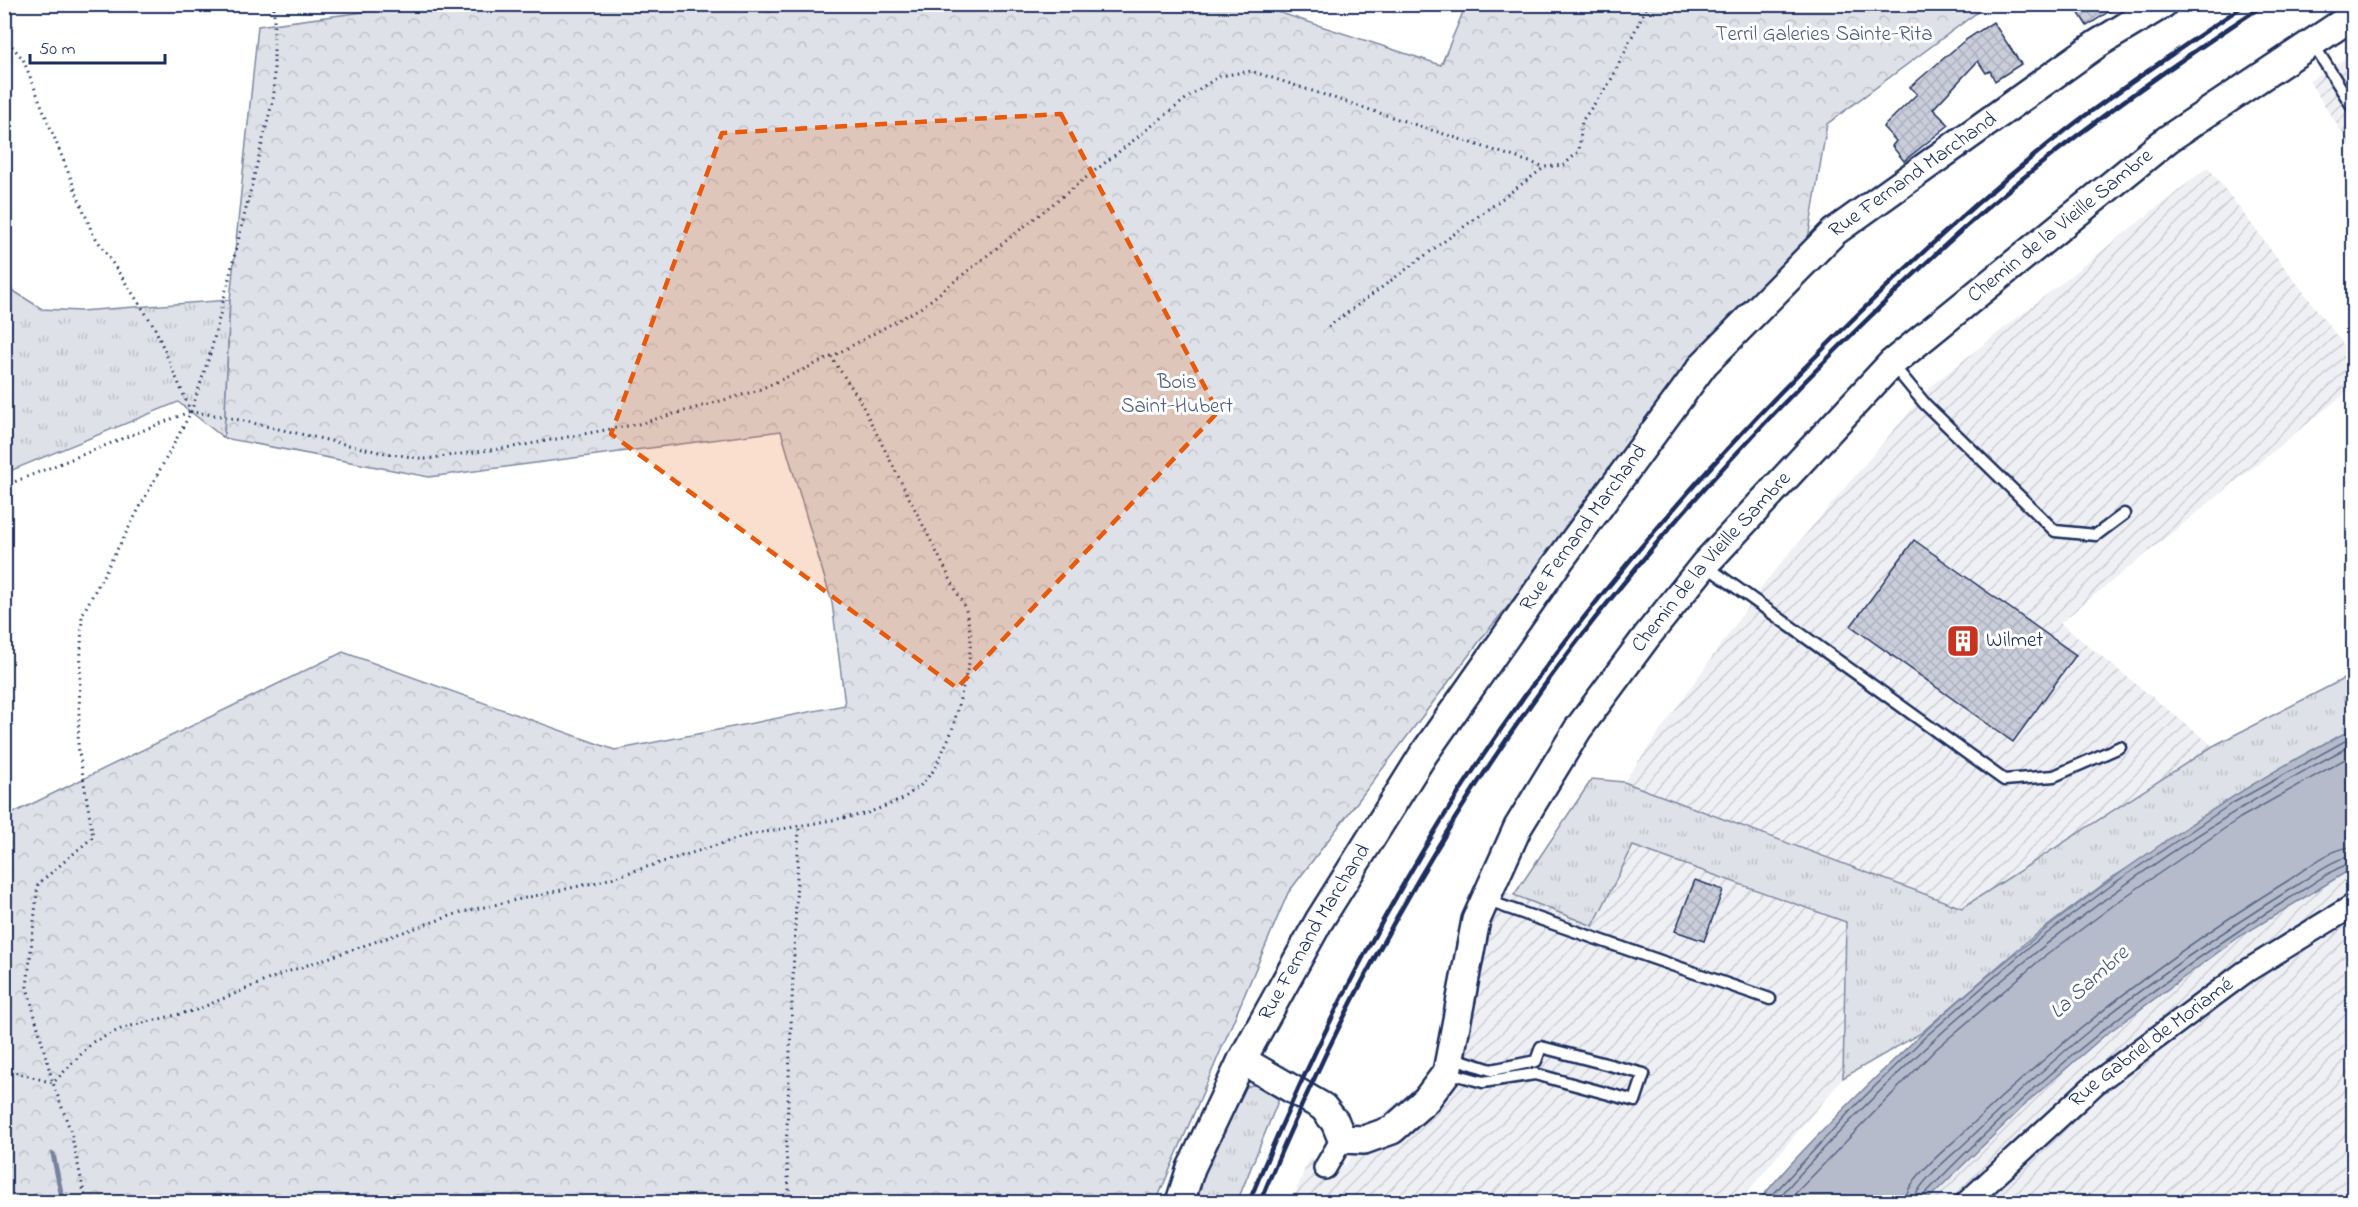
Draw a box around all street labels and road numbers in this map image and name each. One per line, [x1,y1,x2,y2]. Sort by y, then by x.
street label: Rue Fernand Marchand [1823,105,2003,246]
street label: Chemin de la Vieille Sambre [1961,141,2160,311]
street label: Rue Fernand Marchand [1513,438,1655,618]
street label: Chemin de la Vieille Sambre [1625,465,1799,659]
street label: Rue Fernand Marchand [1251,838,1379,1026]
street label: Rue Gabriel de Moriamé [2063,970,2240,1115]

